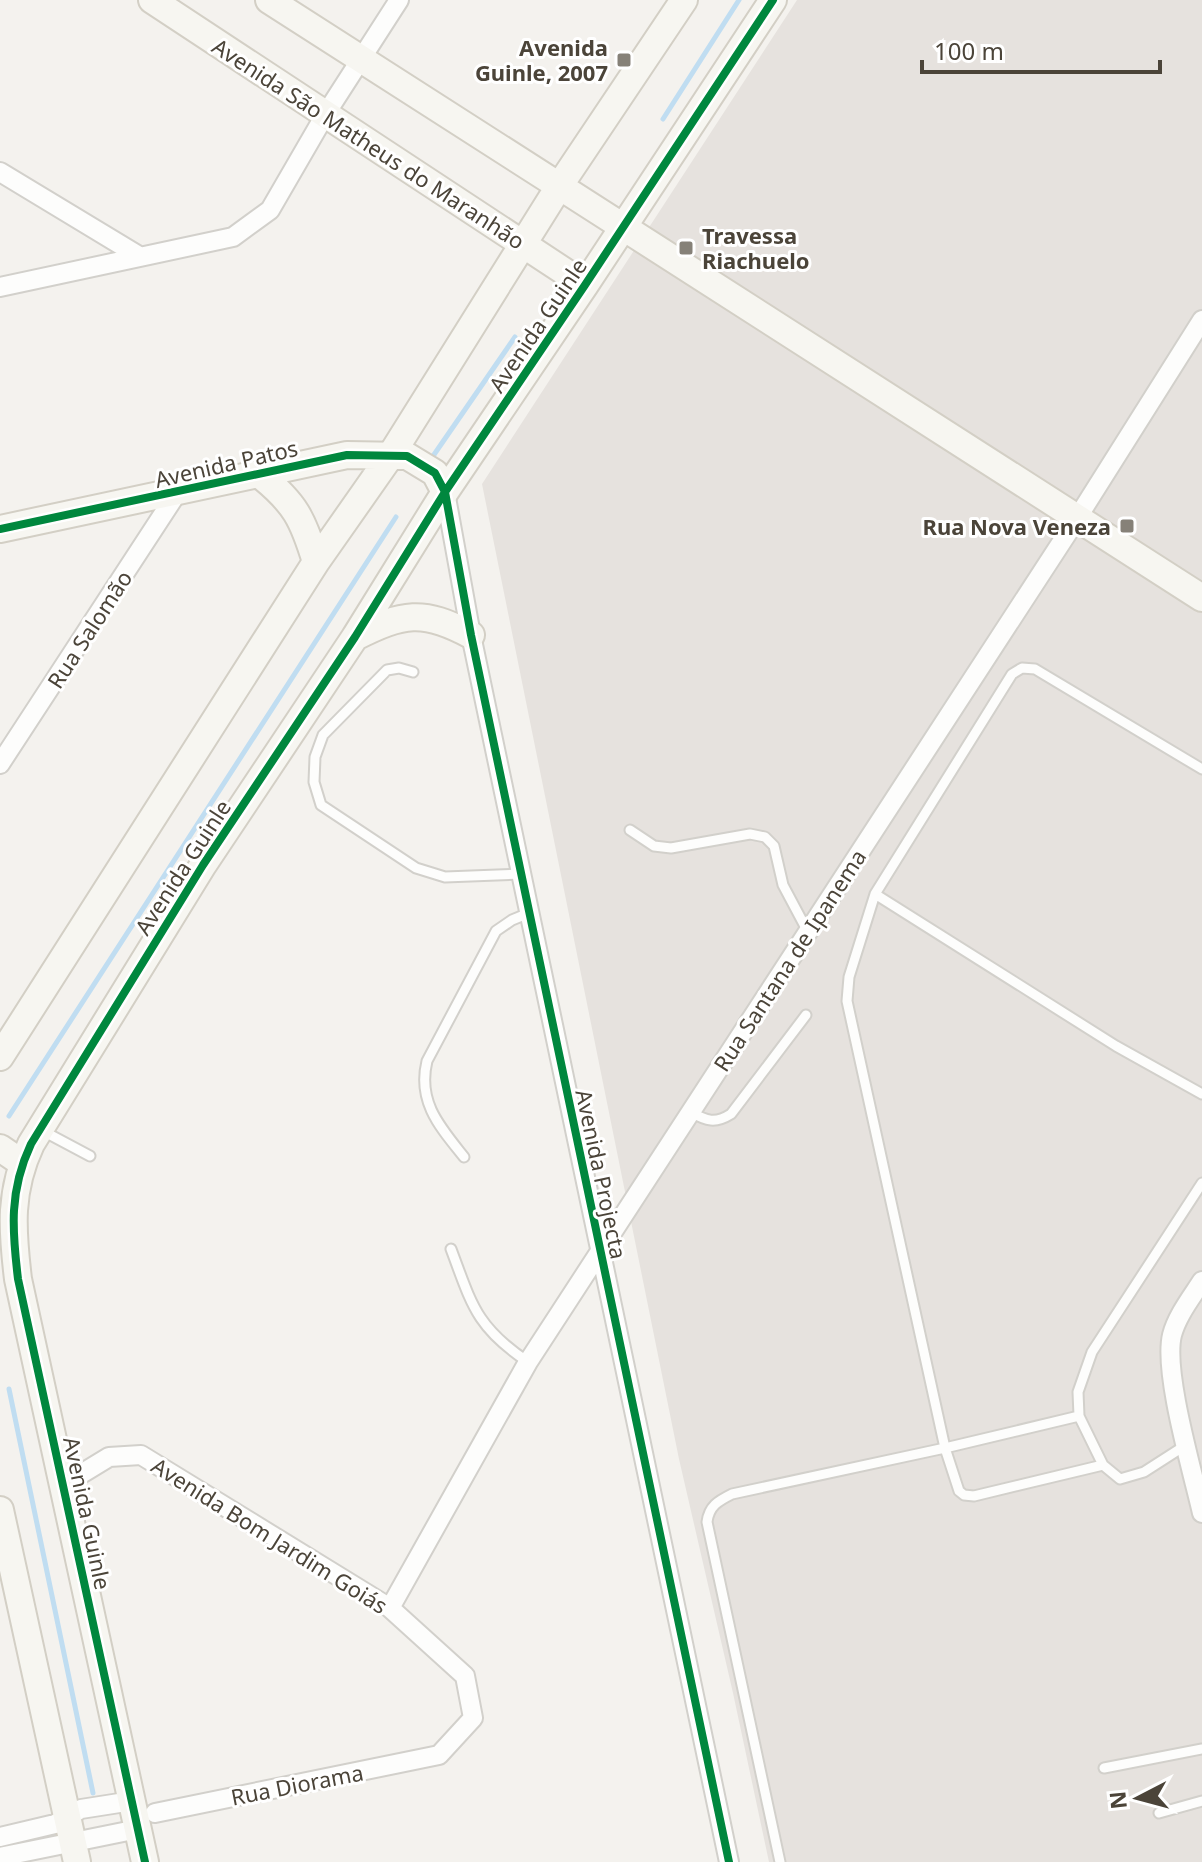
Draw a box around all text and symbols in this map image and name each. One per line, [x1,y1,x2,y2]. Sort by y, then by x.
scale bar [922,24,1160,74]
street label: Avenida São Matheus do Maranhão [207,31,531,255]
place label: Avenida Guinle, 2007 [475,32,608,87]
text: 100 m [934,34,1004,67]
marker: Avenida Guinle, 2007 [615,51,633,69]
place label: Travessa Riachuelo [702,220,810,275]
marker: Travessa Riachuelo [677,239,695,257]
street label: Avenida Guinle [481,252,593,398]
street label: Avenida Patos [152,432,300,494]
place label: Rua Nova Veneza [922,511,1111,541]
marker: Rua Nova Veneza [1118,517,1136,535]
street label: Rua Salomão [40,564,138,694]
street label: Avenida Guinle [127,794,237,940]
street label: Rua Santana de Ipanema [706,843,872,1077]
street label: Avenida Projecta [569,1086,635,1262]
street label: Avenida Guinle [57,1434,119,1592]
street label: Avenida Bom Jardim Goiás [146,1450,394,1620]
street label: Rua Diorama [228,1756,366,1812]
north arrow [1098,1758,1178,1838]
text: N [1101,1790,1133,1811]

